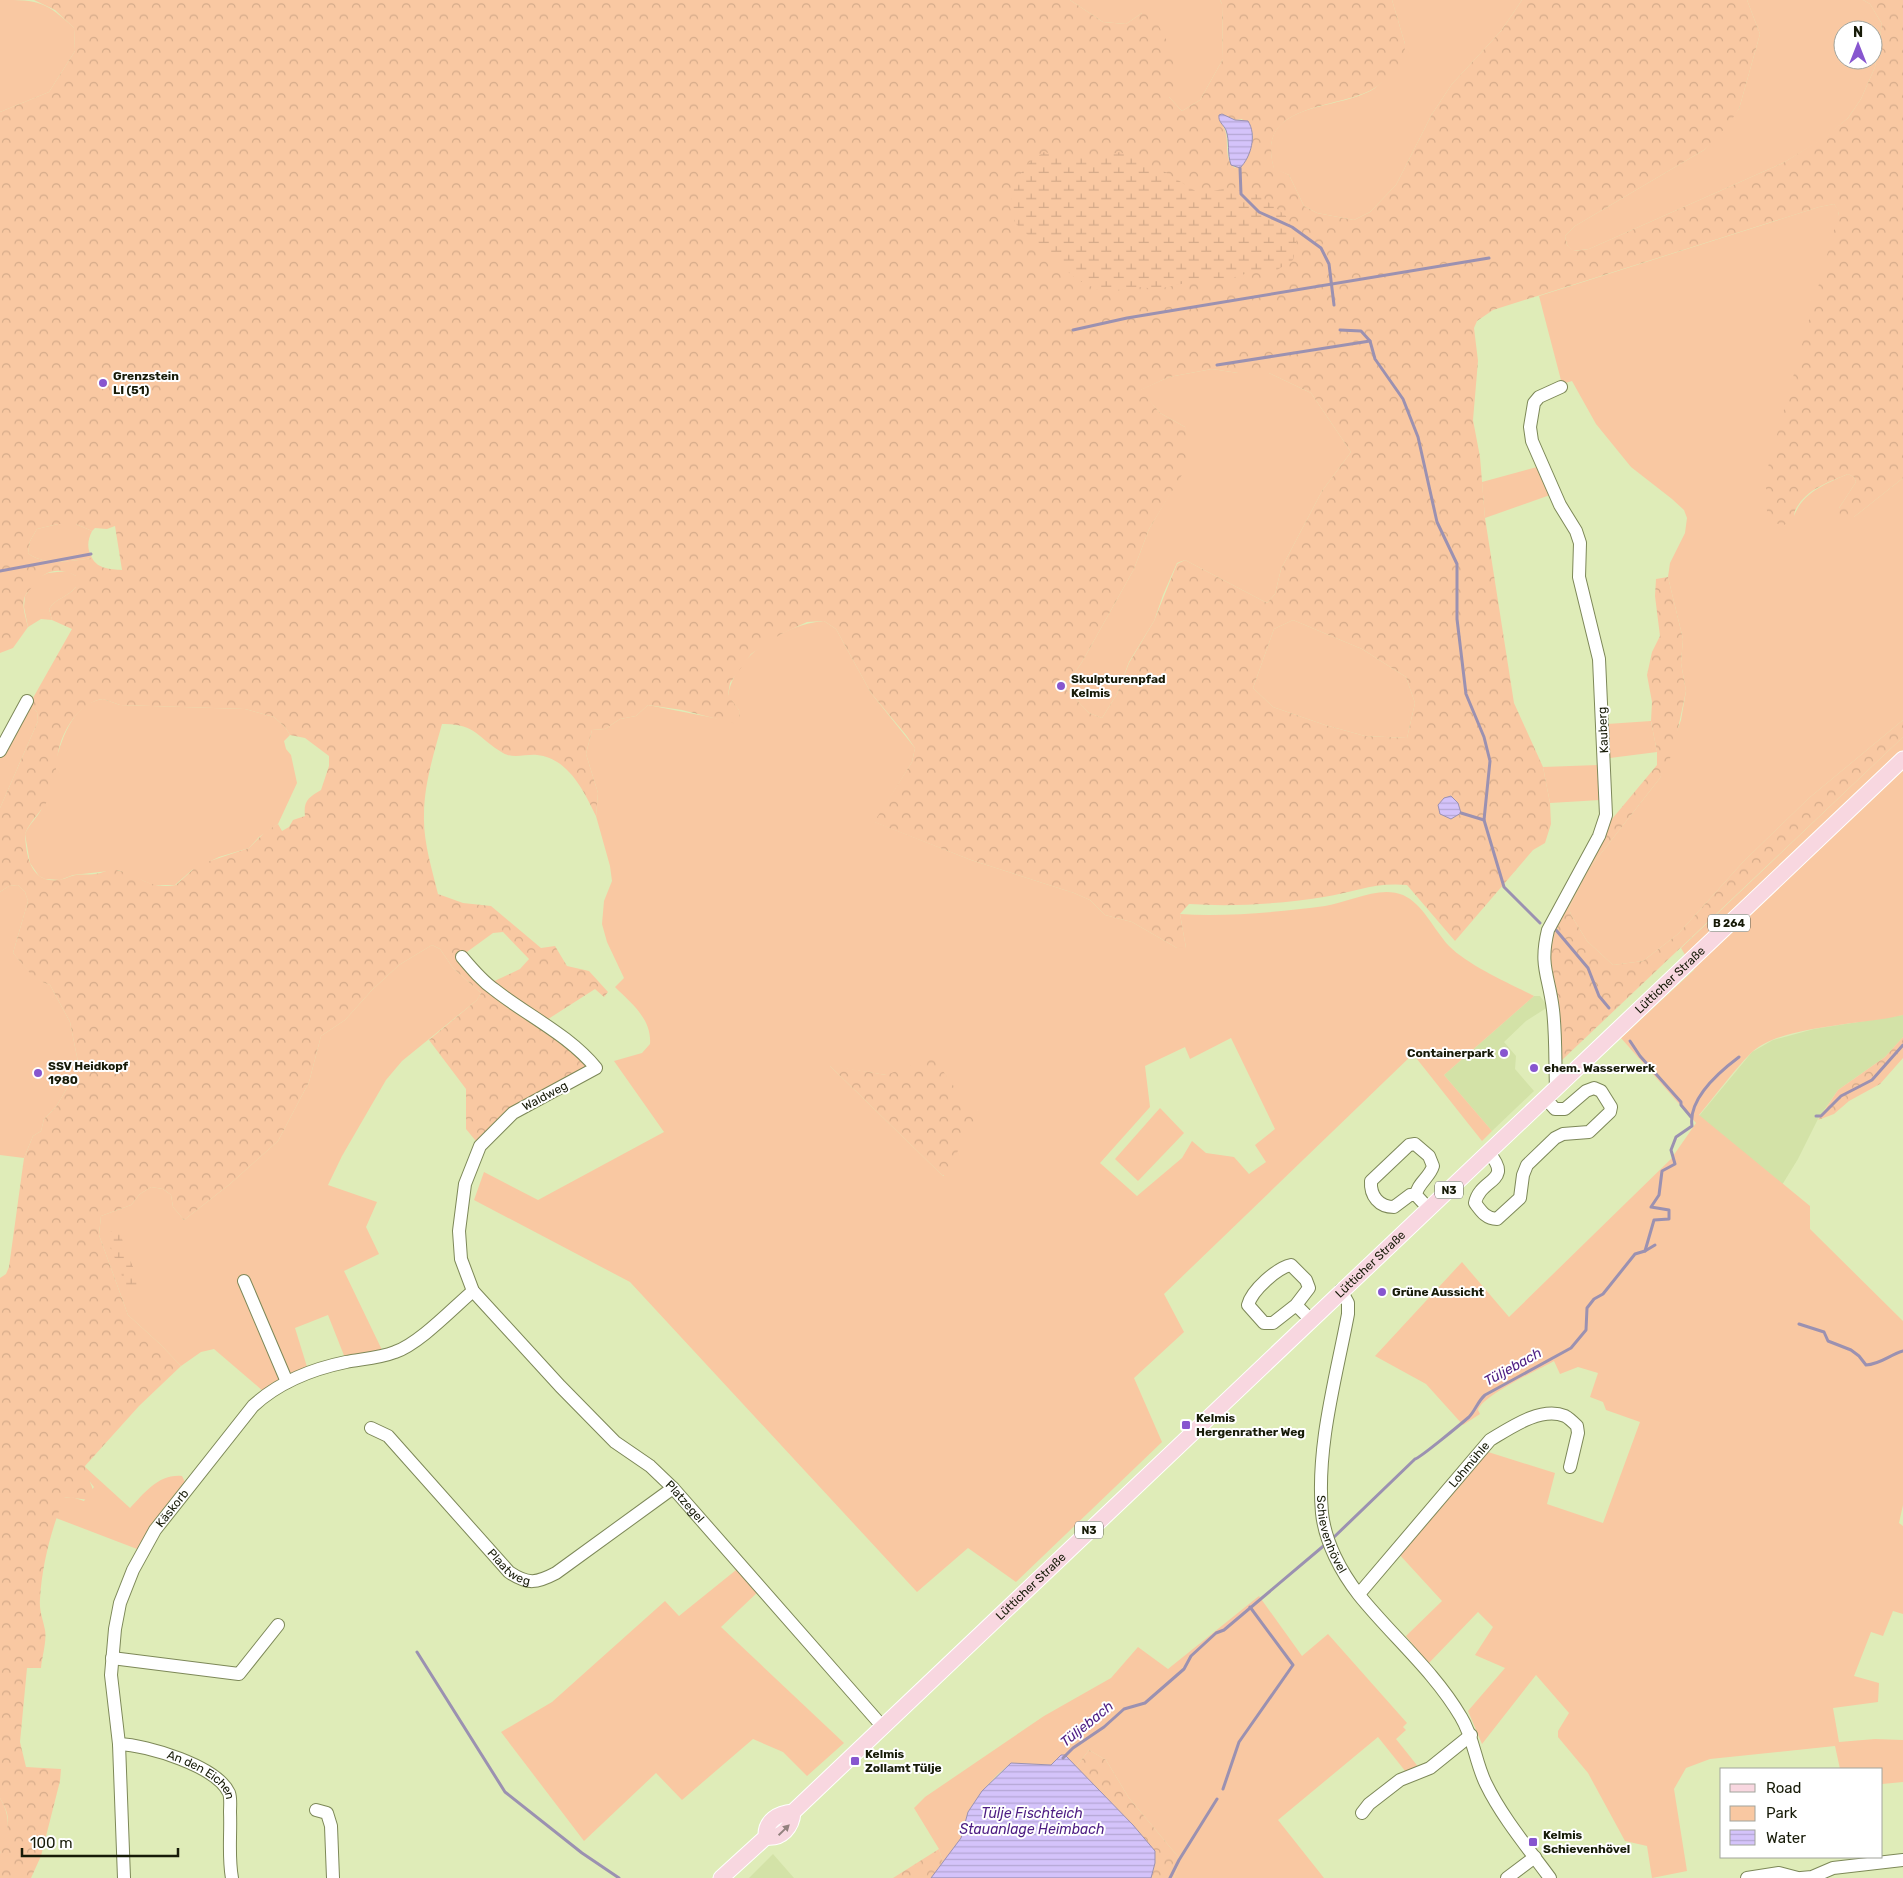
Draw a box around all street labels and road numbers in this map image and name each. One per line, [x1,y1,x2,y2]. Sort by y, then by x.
street label: Kauberg [1595,706,1611,754]
road number: B 264 [1708,914,1750,931]
street label: Lütticher Straße [1632,943,1708,1016]
street label: Waldweg [520,1078,570,1114]
road number: N3 [1435,1182,1463,1198]
street label: Lütticher Straße [1333,1228,1408,1301]
street label: Lohmühle [1446,1439,1493,1490]
street label: Platzegel [663,1478,707,1526]
street label: Käskorb [153,1487,191,1530]
street label: Schievenhövel [1314,1495,1350,1576]
road number: N3 [1075,1522,1103,1538]
street label: Plaatweg [485,1546,532,1588]
street label: Lütticher Straße [993,1550,1069,1623]
street label: An den Eichen [165,1748,237,1800]

